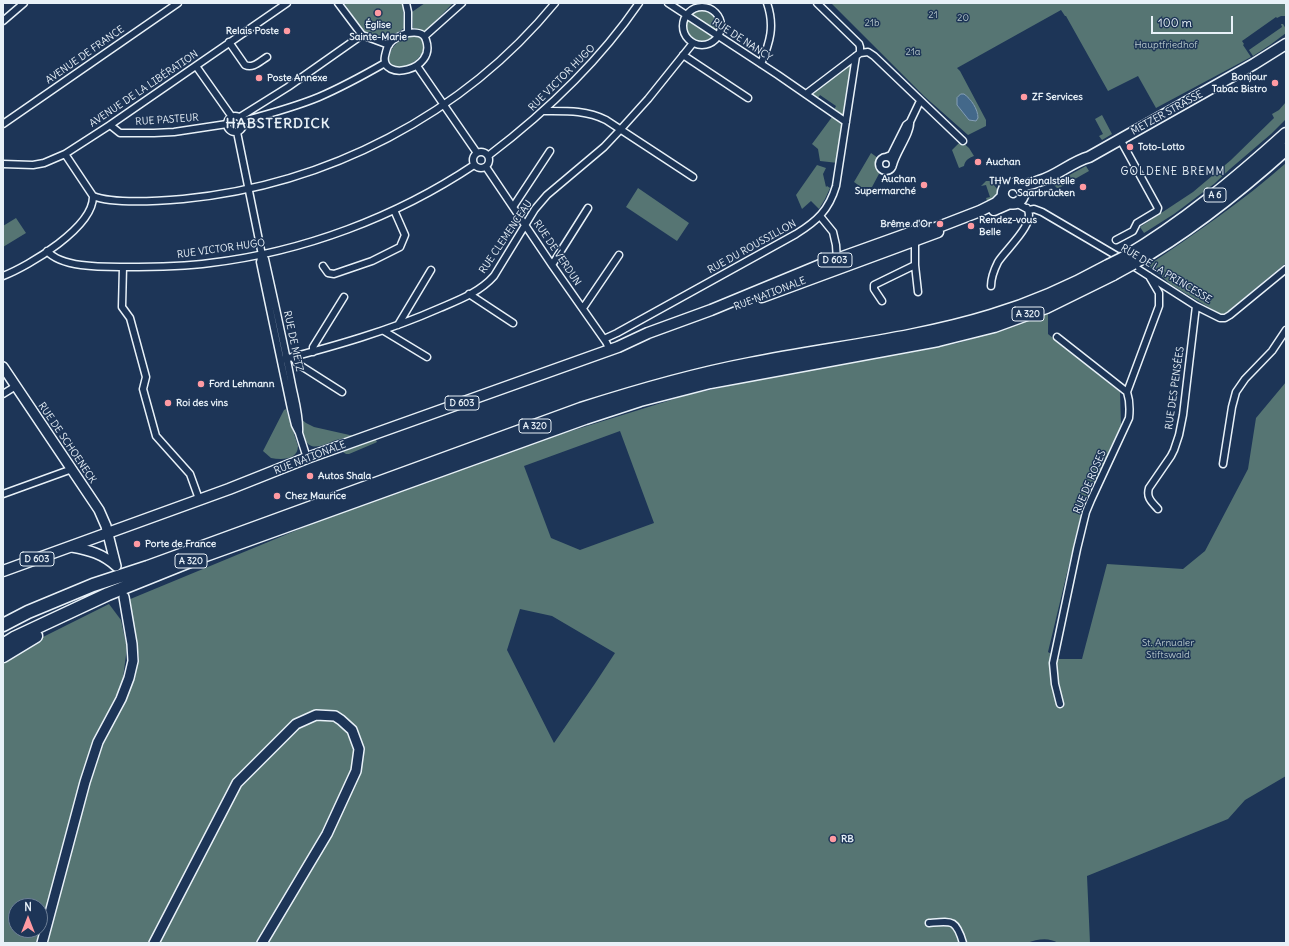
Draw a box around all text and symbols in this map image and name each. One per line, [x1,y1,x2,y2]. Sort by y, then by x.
marker: Église Sainte-Marie [373,8,383,18]
scale bar [1153,8,1235,34]
park label: 21 [928,9,938,21]
park label: 20 [957,12,969,24]
text: 100 m [1158,15,1192,30]
street label: RUE DE NANCY [710,16,774,64]
park label: 21b [865,17,879,29]
place label: Église Sainte-Marie [349,19,407,42]
street label: AVENUE DE FRANCE [43,23,127,87]
place label: Relais Poste [226,25,279,37]
marker: Relais Poste [282,26,292,36]
park label: Hauptfriedhof [1134,39,1198,51]
street label: RUE VICTOR HUGO [526,42,598,114]
park label: 21a [905,46,921,58]
street label: AVENUE DE LA LIBÉRATION [87,48,201,130]
place label: Bonjour Tabac Bistro [1212,71,1267,94]
place label: Poste Annexe [267,72,327,84]
marker: Poste Annexe [254,73,264,83]
marker: Bonjour Tabac Bistro [1270,78,1280,88]
street label: METZER STRASSE [1129,88,1205,138]
place label: ZF Services [1032,91,1083,103]
marker: ZF Services [1019,92,1029,102]
street label: RUE PASTEUR [135,112,199,128]
district label: HABSTERDICK [226,116,330,132]
place label: Toto-Lotto [1138,141,1185,153]
marker: Toto-Lotto [1125,142,1135,152]
place label: Auchan [986,156,1021,168]
marker: Auchan [973,157,983,167]
district label: GOLDENE BREMM [1121,165,1225,179]
place label: Auchan Supermarché [855,173,916,196]
place label: THW Regionalstelle Saarbrücken [989,175,1075,198]
marker: Auchan Supermarché [919,180,929,190]
marker: THW Regionalstelle Saarbrücken [1078,182,1088,192]
road number: A 6 [1204,188,1226,202]
street label: RUE CLEMENCEAU [477,198,535,276]
place label: Rendez-vous Belle [979,214,1037,238]
street label: RUE DE VERDUN [531,218,583,288]
street label: RUE DU ROUSSILLON [706,218,798,276]
place label: Brême d'Or [880,218,932,230]
marker: Brême d'Or [935,219,945,229]
marker: Rendez-vous Belle [966,221,976,231]
street label: RUE VICTOR HUGO [176,237,266,261]
street label: RUE DE LA PRINCESSE [1118,242,1214,306]
road number: D 603 [818,253,852,267]
street label: RUE NATIONALE [732,275,808,313]
road number: A 320 [1012,307,1044,321]
street label: RUE DE METZ [281,310,305,372]
street label: RUE DES PENSÉES [1163,346,1187,430]
place label: Ford Lehmann [209,378,274,390]
marker: Ford Lehmann [196,379,206,389]
road number: D 603 [445,396,479,410]
place label: Roi des vins [176,397,228,409]
marker: Roi des vins [163,398,173,408]
street label: RUE DE SCHOENECK [35,400,99,486]
road number: A 320 [519,419,551,433]
street label: RUE NATIONALE [272,439,348,477]
street label: RUE DE ROSES [1071,448,1109,516]
place label: Autos Shala [318,470,371,482]
marker: Autos Shala [305,471,315,481]
place label: Chez Maurice [285,490,346,502]
marker: Chez Maurice [272,491,282,501]
place label: Porte de France [145,538,216,550]
marker: Porte de France [132,539,142,549]
road number: D 603 [20,552,54,566]
road number: A 320 [175,554,207,568]
park label: St. Arnualer Stiftswald [1142,637,1194,660]
place label: RB [841,833,854,845]
marker: RB [828,834,838,844]
north arrow [8,898,48,938]
text: N [24,900,32,914]

